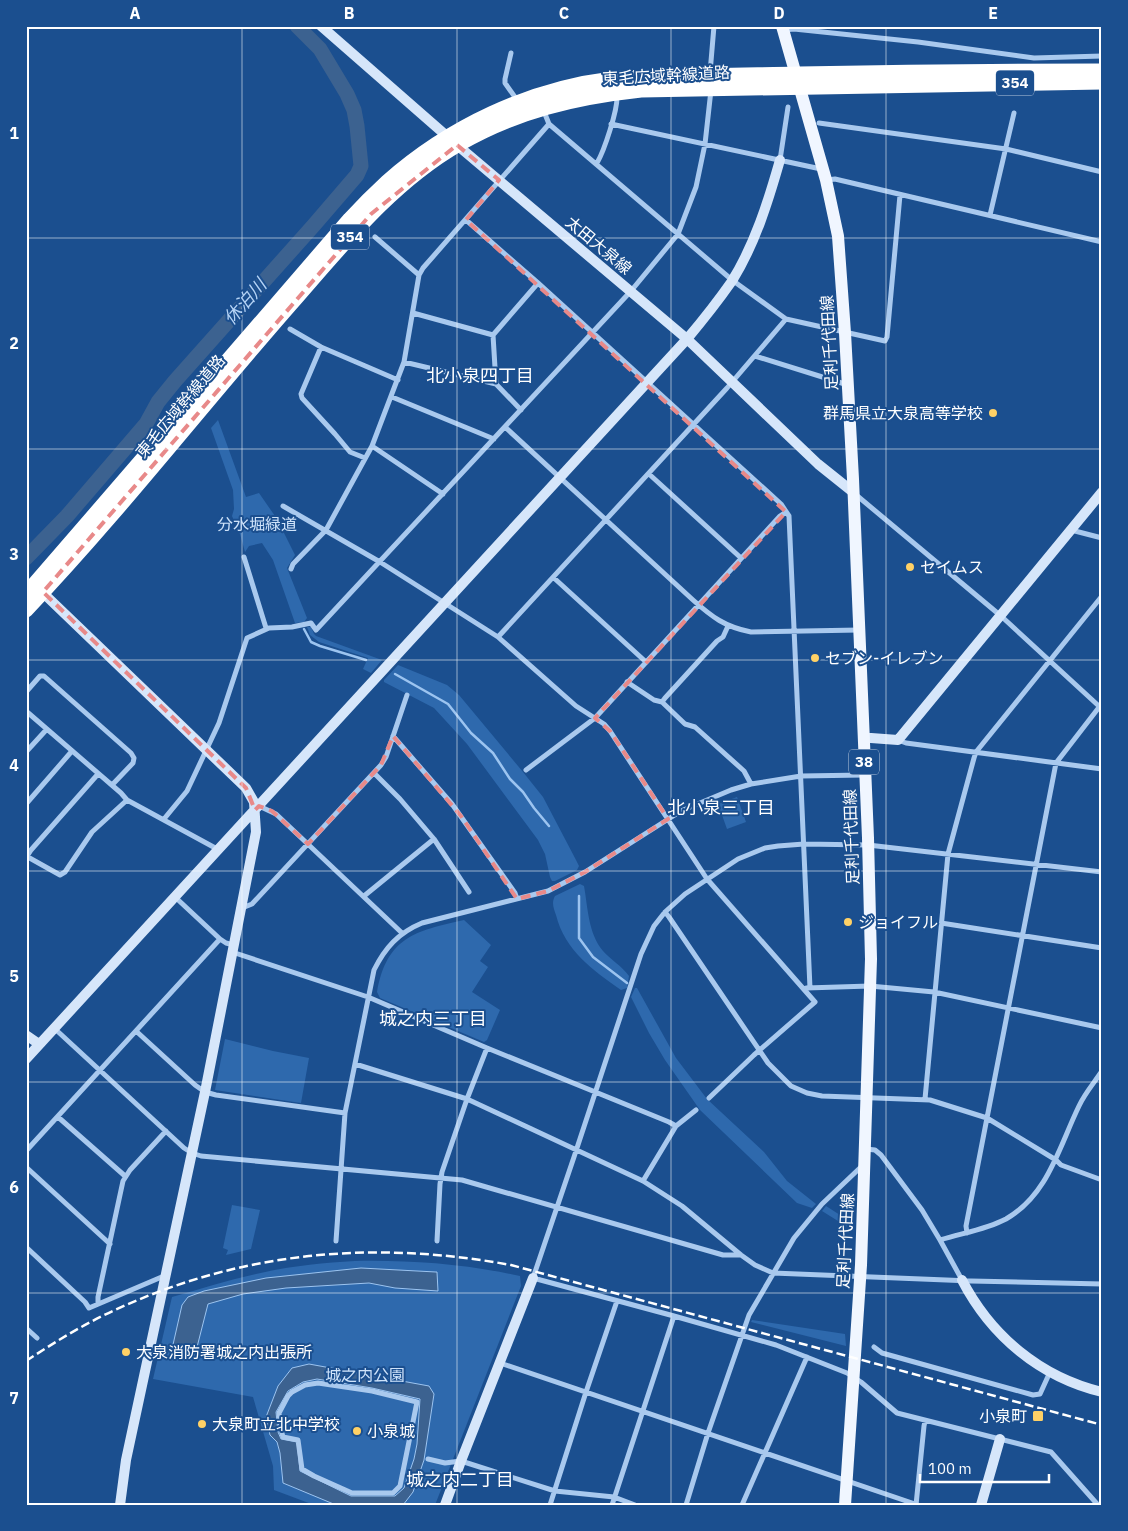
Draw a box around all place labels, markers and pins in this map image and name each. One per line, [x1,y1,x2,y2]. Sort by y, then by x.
place label: 群馬県立大泉高等学校 [823,403,983,423]
marker: 群馬県立大泉高等学校 [987,407,999,419]
place label: セイムス [920,557,984,577]
marker: セイムス [904,561,916,573]
place label: セブン-イレブン [825,648,943,668]
marker: セブン-イレブン [809,652,821,664]
place label: ジョイフル [858,912,938,932]
marker: ジョイフル [842,916,854,928]
place label: 大泉消防署城之内出張所 [136,1342,312,1362]
marker: 大泉消防署城之内出張所 [120,1346,132,1358]
place label: 小泉町 [979,1406,1027,1426]
marker: 小泉町 [1031,1409,1045,1423]
place label: 大泉町立北中学校 [212,1414,340,1434]
marker: 大泉町立北中学校 [196,1418,208,1430]
place label: 小泉城 [367,1421,415,1441]
marker: 小泉城 [351,1425,363,1437]

